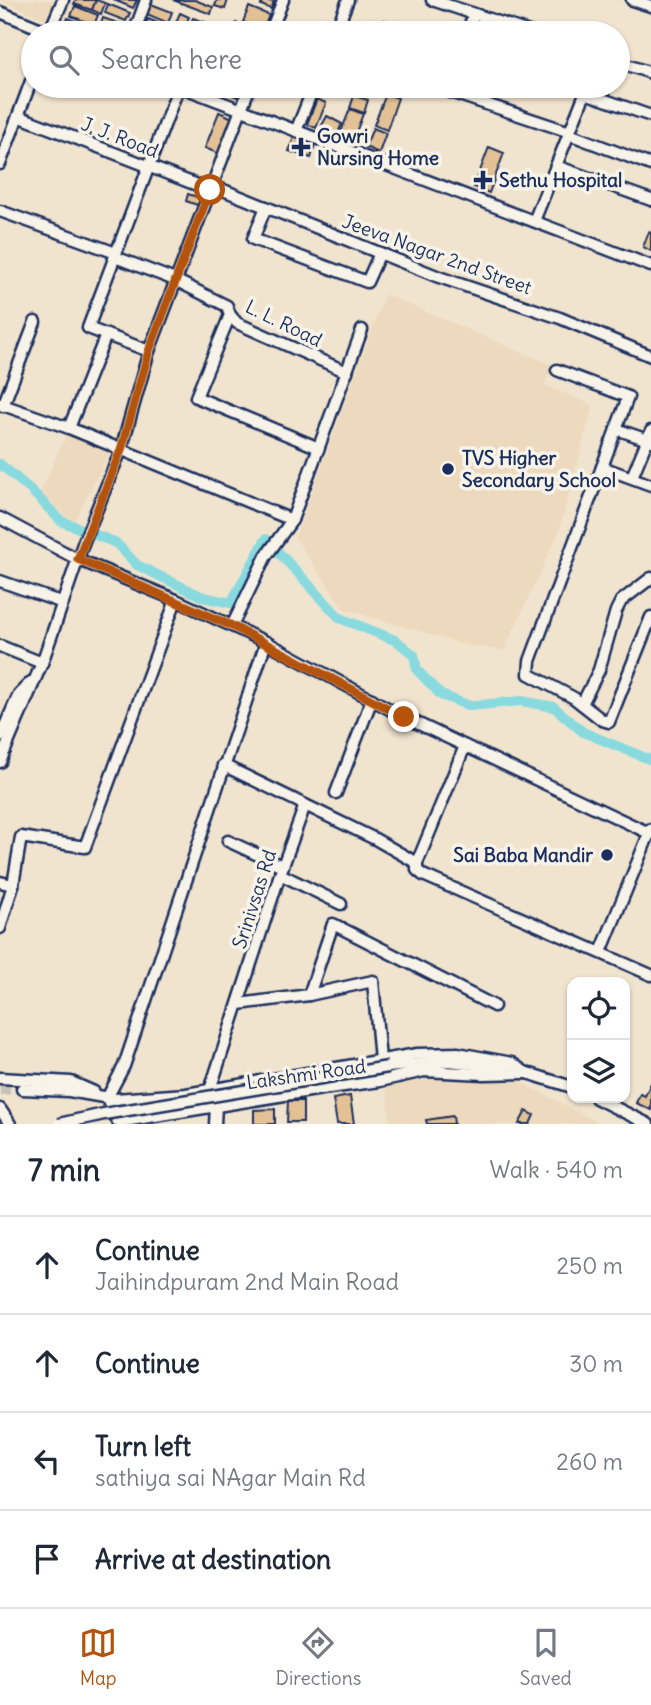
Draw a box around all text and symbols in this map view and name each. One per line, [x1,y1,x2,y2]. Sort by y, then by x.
search box [21,21,630,98]
icon: search [45,41,83,79]
text: Search here [101,43,242,76]
street label: J. J. Road [78,111,162,163]
place label: Gowri Nursing Home [317,124,439,170]
marker: Gowri Nursing Home [291,137,311,157]
place label: Sethu Hospital [499,168,622,192]
marker: Sethu Hospital [473,170,493,190]
route start [194,174,225,205]
street label: Jeeva Nagar 2nd Street [339,209,535,299]
street label: L. L. Road [242,294,326,352]
place label: TVS Higher Secondary School [462,446,616,492]
marker: TVS Higher Secondary School [440,461,456,477]
route end [388,701,419,732]
place label: Sai Baba Mandir [453,843,593,867]
street label: Srinivsas Rd [227,846,281,952]
marker: Sai Baba Mandir [599,847,615,863]
map controls [567,977,630,1103]
button: locate [567,977,630,1040]
button: layers [567,1040,630,1103]
street label: Lakshmi Road [245,1054,367,1094]
text: 7 min [28,1151,100,1189]
text: Walk · 540 m [489,1155,623,1184]
text: Continue [95,1234,200,1267]
icon: ahead [28,1246,66,1284]
text: 250 m [556,1251,623,1280]
text: Jaihindpuram 2nd Main Road [95,1267,399,1296]
icon: ahead [28,1344,66,1382]
text: Continue [95,1347,200,1380]
text: 30 m [569,1349,623,1378]
text: Turn left [95,1430,191,1463]
icon: left [28,1442,66,1480]
text: 260 m [556,1447,623,1476]
text: sathiya sai NAgar Main Rd [95,1463,366,1492]
icon: arrive [28,1540,66,1578]
text: Arrive at destination [95,1543,331,1576]
tab: Map [79,1624,117,1690]
tab: Directions [276,1624,361,1690]
tab: Saved [520,1624,572,1690]

